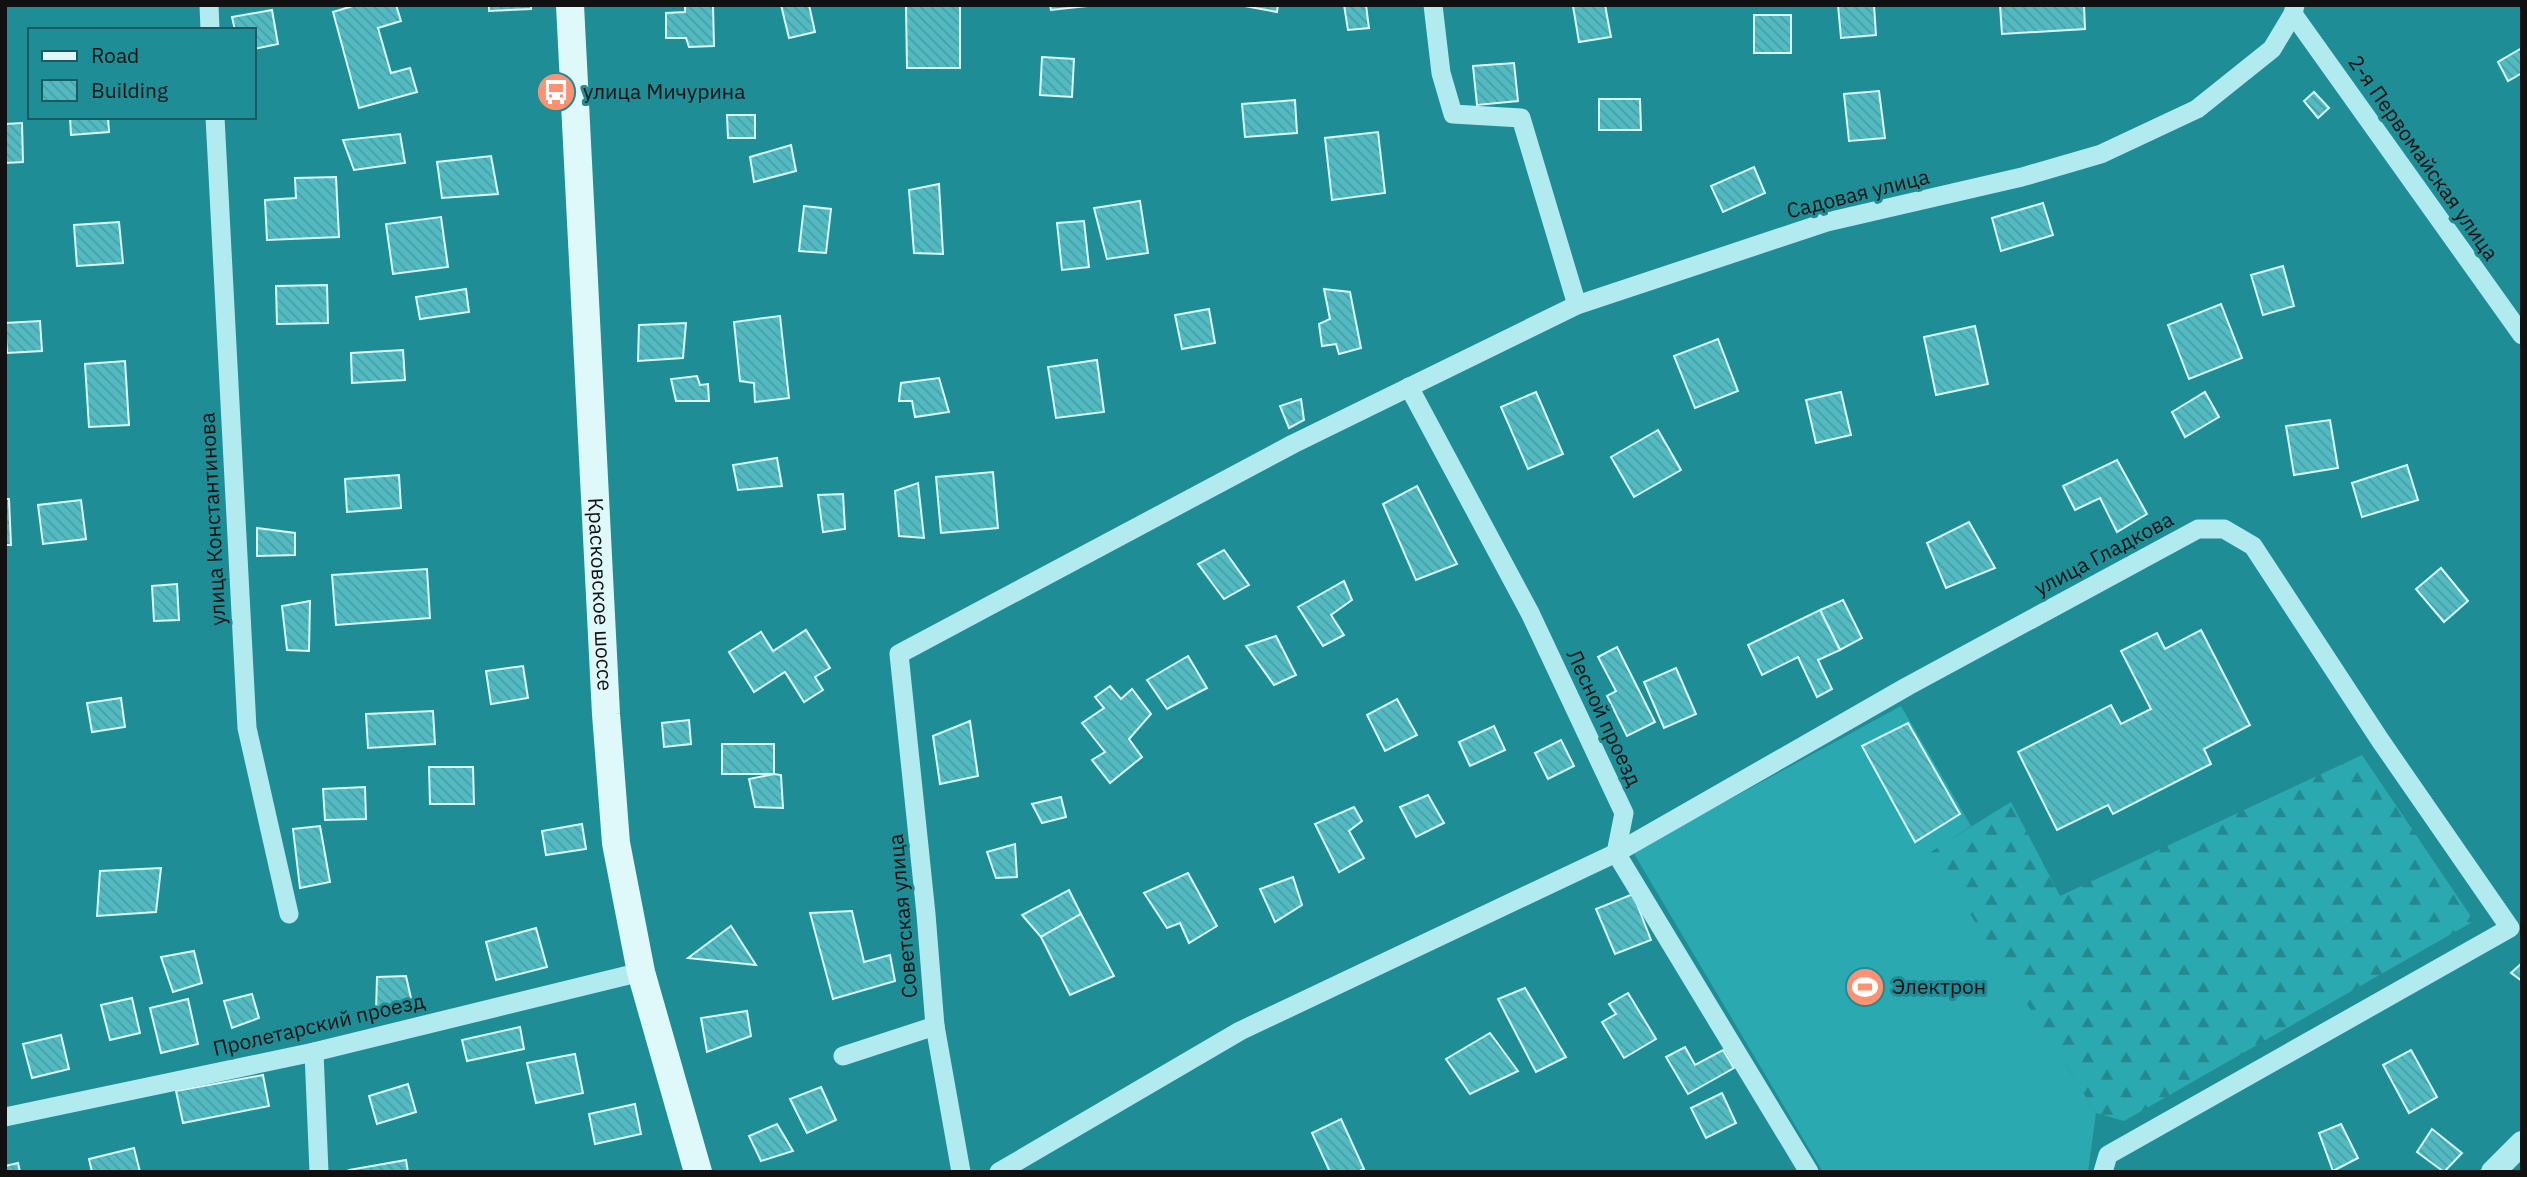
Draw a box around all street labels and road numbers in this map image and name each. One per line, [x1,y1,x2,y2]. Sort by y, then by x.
street label: 2-я Первомайская улица [2342,49,2505,266]
street label: Садовая улица [1783,162,1932,224]
street label: улица Константинова [192,412,232,626]
street label: Красковское шоссе [582,497,620,692]
street label: улица Гладкова [2029,505,2178,602]
street label: Лесной проезд [1561,644,1649,791]
street label: Советская улица [881,833,923,999]
street label: Пролетарский проезд [210,986,428,1062]

